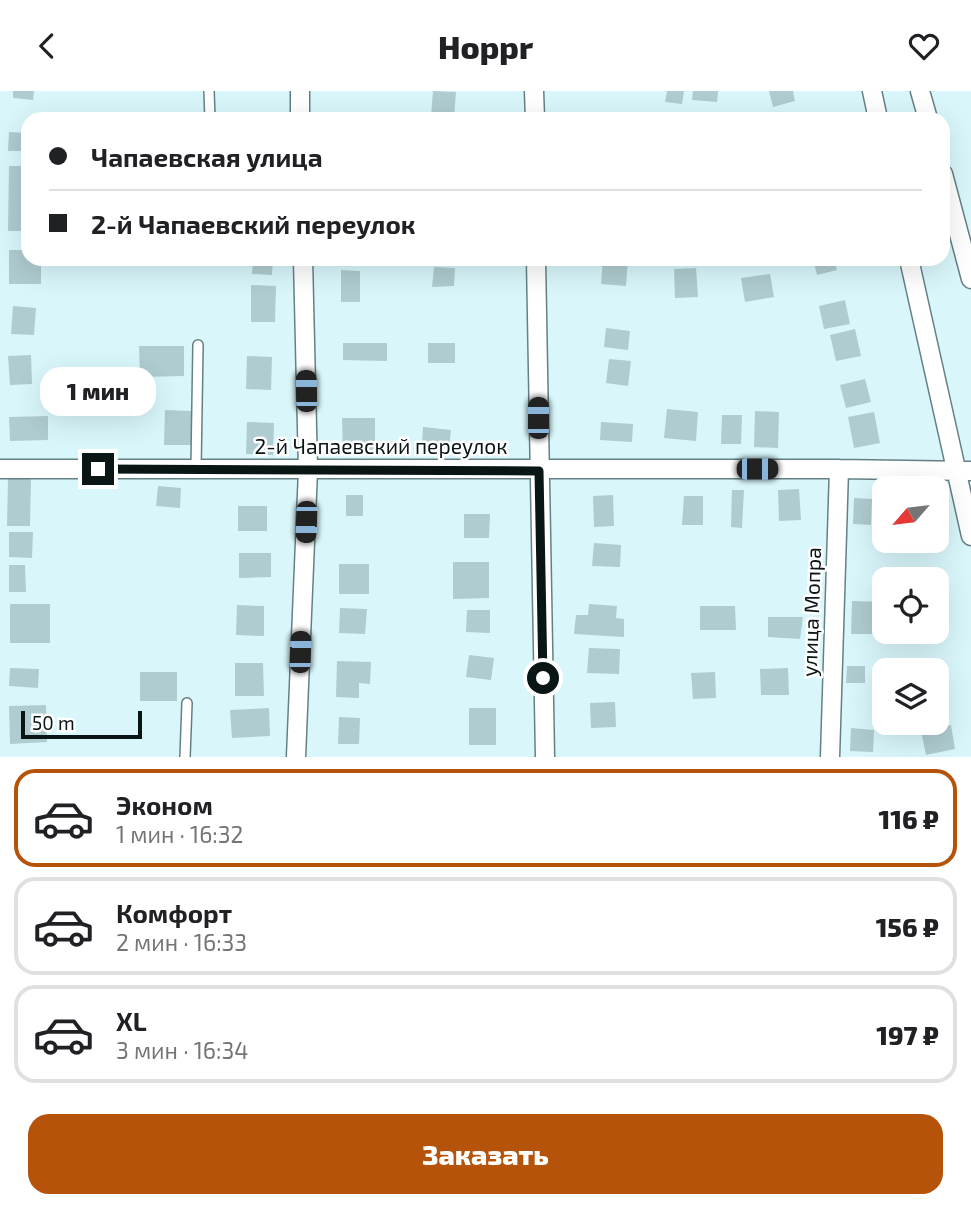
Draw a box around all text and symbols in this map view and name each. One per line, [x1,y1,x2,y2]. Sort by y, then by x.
icon: back [28,27,66,65]
text: Hoppr [438,27,533,65]
icon: heart [905,27,943,65]
text: Чапаевская улица [91,141,323,172]
text: 2-й Чапаевский переулок [91,208,416,239]
callout: 1 мин [40,367,156,417]
car [296,370,317,412]
text: 1 мин [67,377,129,405]
car [528,397,549,439]
street label: 2-й Чапаевский переулок [255,433,507,459]
route end [82,453,114,485]
car [737,459,779,480]
north arrow [872,476,948,553]
map controls [872,476,949,735]
car [295,501,318,543]
street label: улица Мопра [796,547,826,677]
button: locate [872,567,949,644]
car [289,631,312,673]
button: layers [872,658,949,735]
route start [527,662,559,694]
scale bar [21,708,142,739]
text: 50 m [32,711,75,734]
icon: car [32,787,95,850]
text: Эконом [116,789,213,820]
text: 116 ₽ [878,803,939,834]
text: 1 мин · 16:32 [116,820,244,848]
icon: car [32,895,95,958]
text: Комфорт [116,897,232,928]
text: 156 ₽ [876,911,939,942]
text: 2 мин · 16:33 [116,928,247,956]
icon: car [32,1003,95,1066]
text: XL [116,1005,147,1036]
text: 197 ₽ [876,1019,939,1050]
text: 3 мин · 16:34 [116,1036,248,1064]
button: Заказать [28,1114,943,1194]

